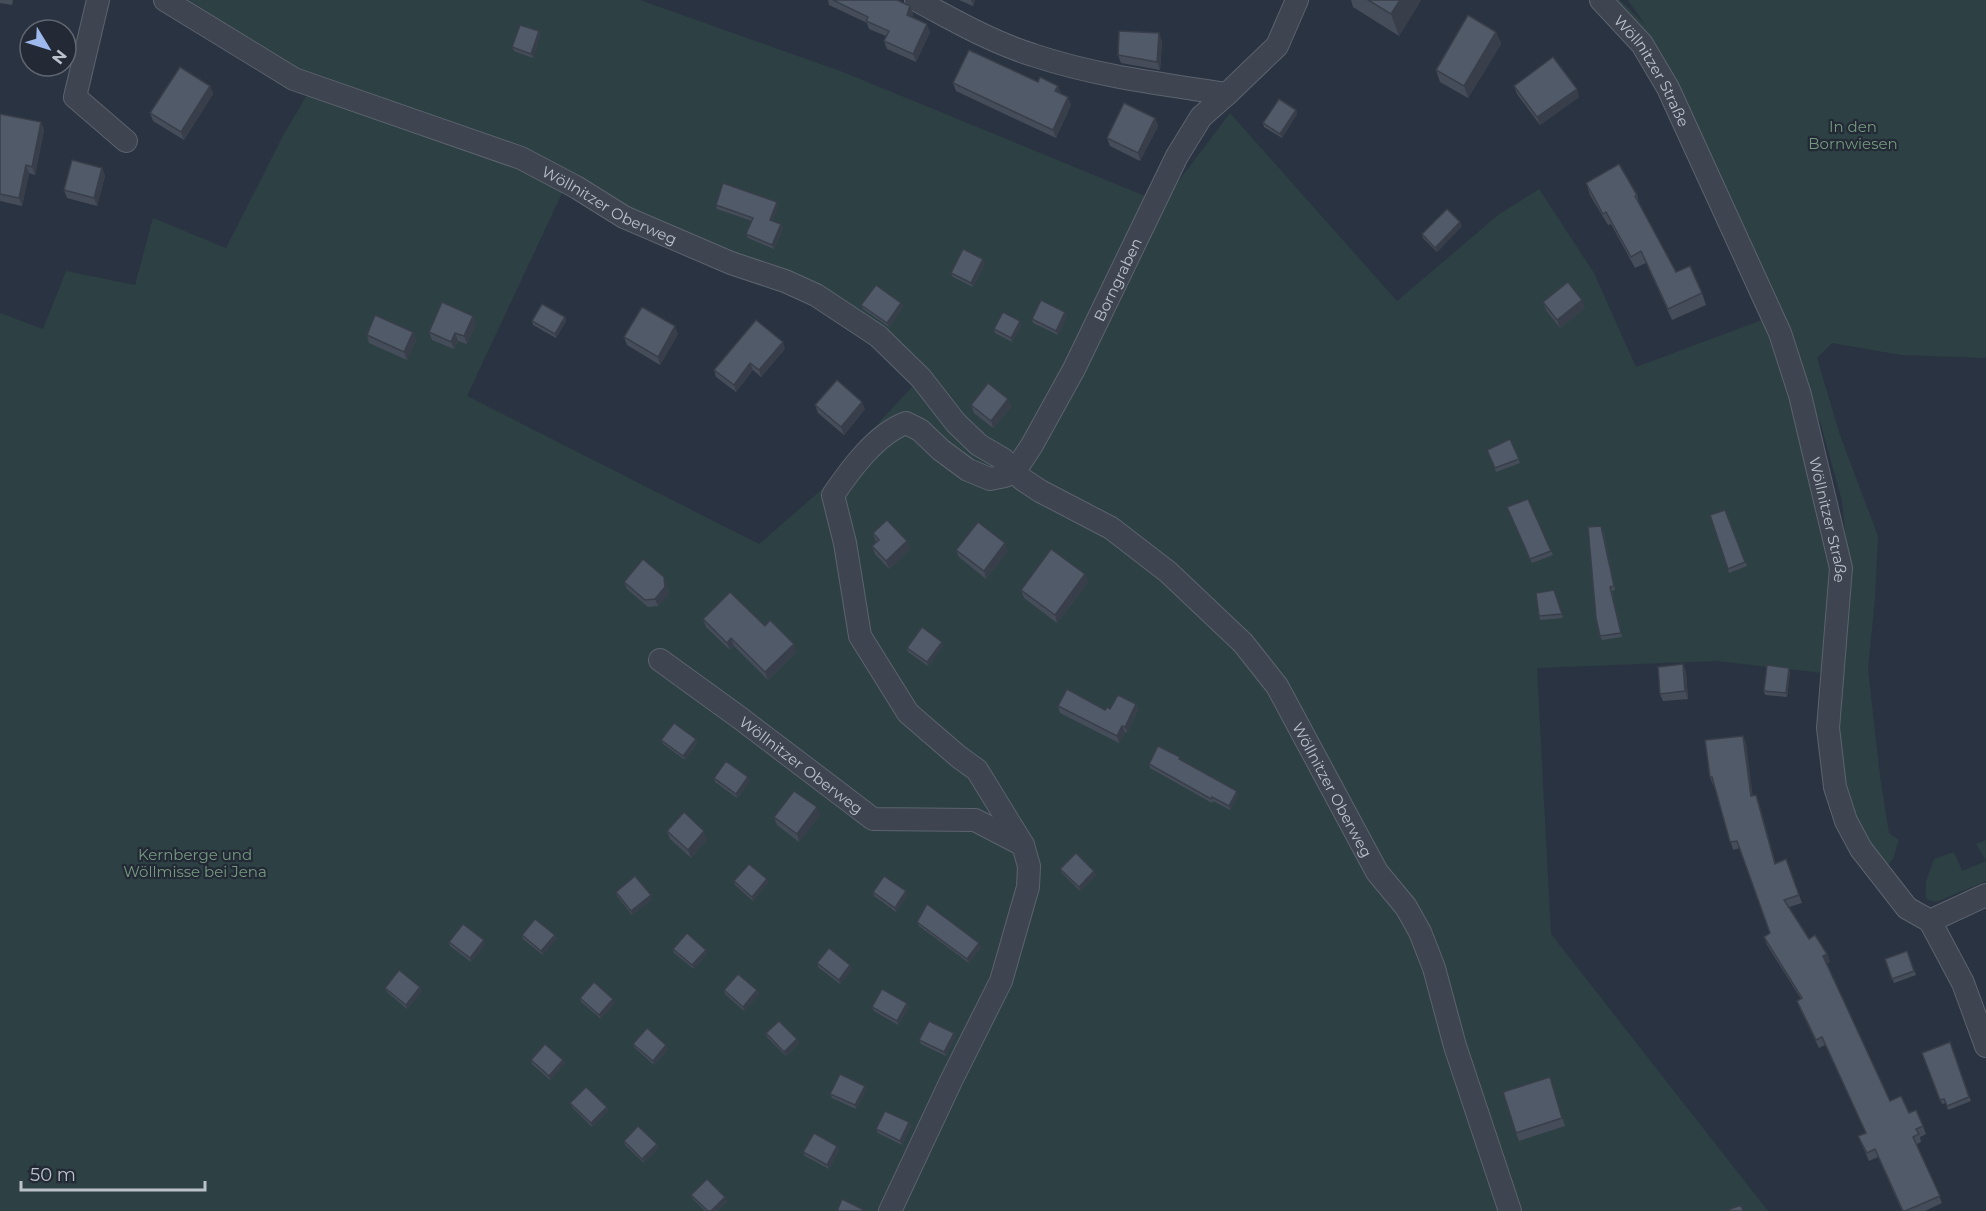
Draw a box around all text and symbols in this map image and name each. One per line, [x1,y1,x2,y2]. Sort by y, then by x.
street label: Wöllnitzer Straße [1610,11,1694,129]
north arrow [18,18,78,78]
text: N [48,46,71,68]
park label: In den Bornwiesen [1808,117,1898,153]
street label: Wöllnitzer Oberweg [539,161,680,248]
street label: Borngraben [1089,234,1146,324]
street label: Wöllnitzer Straße [1805,455,1851,584]
street label: Wöllnitzer Oberweg [736,712,867,818]
street label: Wöllnitzer Oberweg [1289,719,1377,860]
park label: Kernberge und Wöllmisse bei Jena [123,845,267,881]
scale bar [21,1154,206,1192]
text: 50 m [30,1164,76,1186]

